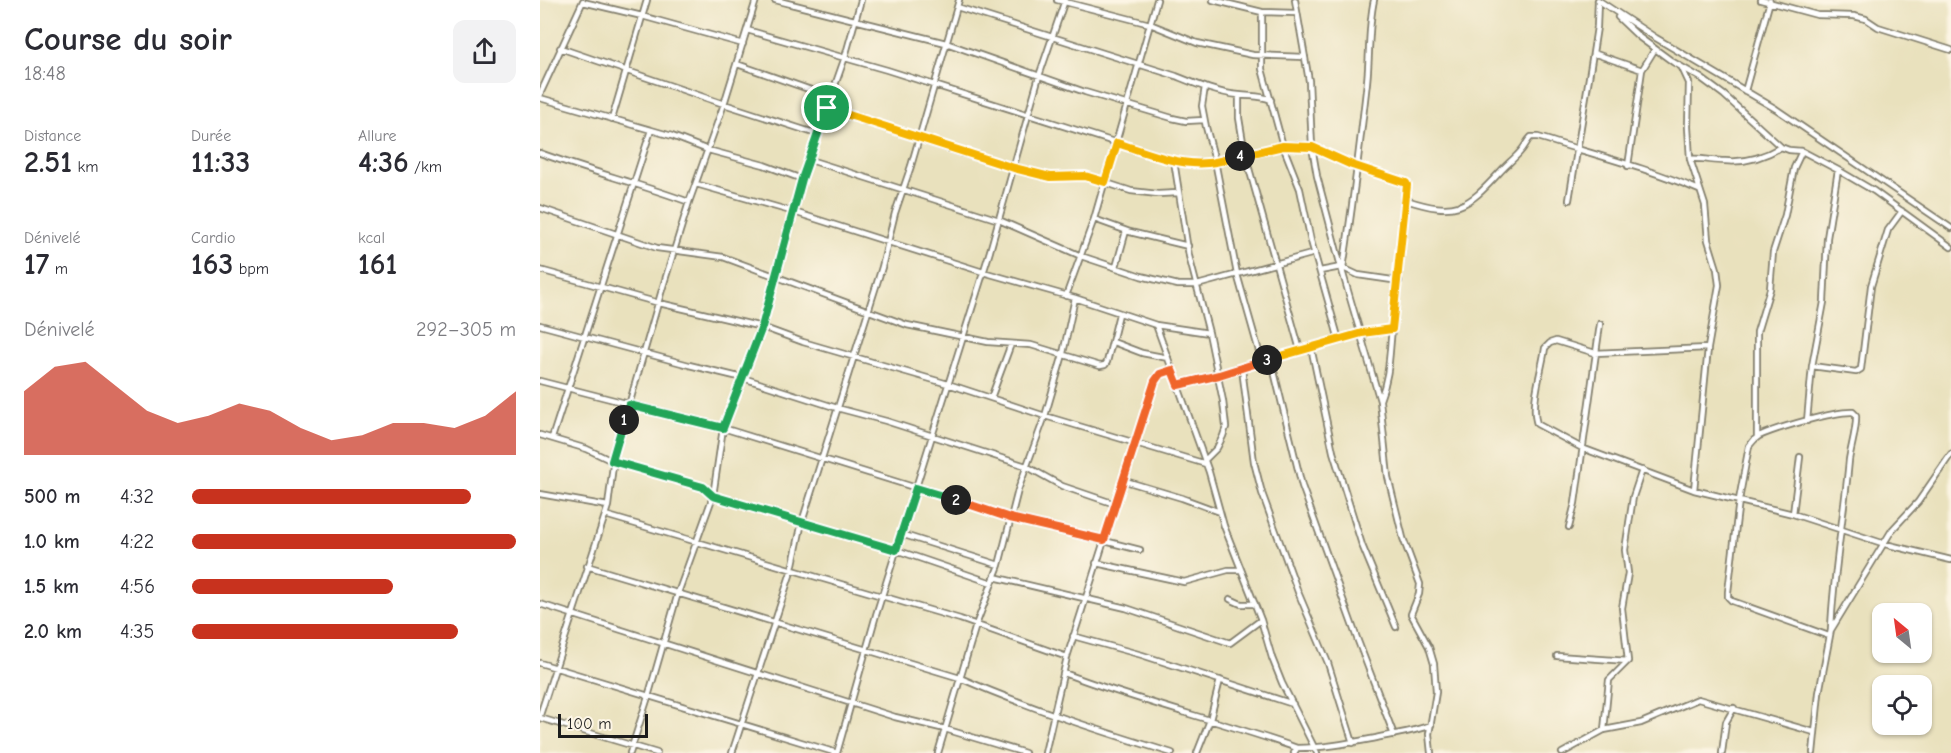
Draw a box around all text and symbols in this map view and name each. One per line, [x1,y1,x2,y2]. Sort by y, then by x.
text: Course du soir [24,20,232,58]
button: share [453,20,516,83]
text: 18:48 [24,62,66,85]
pin [801,82,852,133]
icon: arrive [810,91,843,124]
text: Distance [24,127,81,145]
text: Durée [191,127,231,145]
text: Allure [358,127,397,145]
pin: 4 [1225,141,1255,171]
text: 2.51 [24,145,72,180]
text: 11:33 [191,145,250,180]
text: 4:36 [358,145,409,180]
text: 4 [1236,147,1244,165]
text: km [72,158,98,176]
text: /km [409,158,442,176]
text: Dénivelé [24,229,80,247]
text: Cardio [191,229,236,247]
text: kcal [358,229,385,247]
text: 17 [24,247,49,282]
text: 163 [191,247,233,282]
text: 161 [358,247,397,282]
text: m [49,260,68,278]
text: bpm [233,260,269,278]
text: Dénivelé [24,318,95,341]
text: 292–305 m [416,318,516,341]
pin: 3 [1252,345,1282,375]
text: 3 [1263,351,1271,369]
pin: 1 [609,405,639,435]
text: 1 [621,411,627,429]
text: 500 m [24,485,81,508]
text: 4:32 [120,485,154,508]
pin: 2 [941,485,971,515]
text: 2 [952,491,960,509]
text: 1.0 km [24,530,80,553]
text: 4:22 [120,530,154,553]
text: 1.5 km [24,575,79,598]
text: 4:56 [120,575,155,598]
north arrow [1872,603,1932,663]
map controls [1872,603,1932,735]
text: 2.0 km [24,620,82,643]
text: 4:35 [120,620,154,643]
button: locate [1872,675,1932,735]
scale bar [558,711,648,738]
text: 100 m [567,715,611,733]

